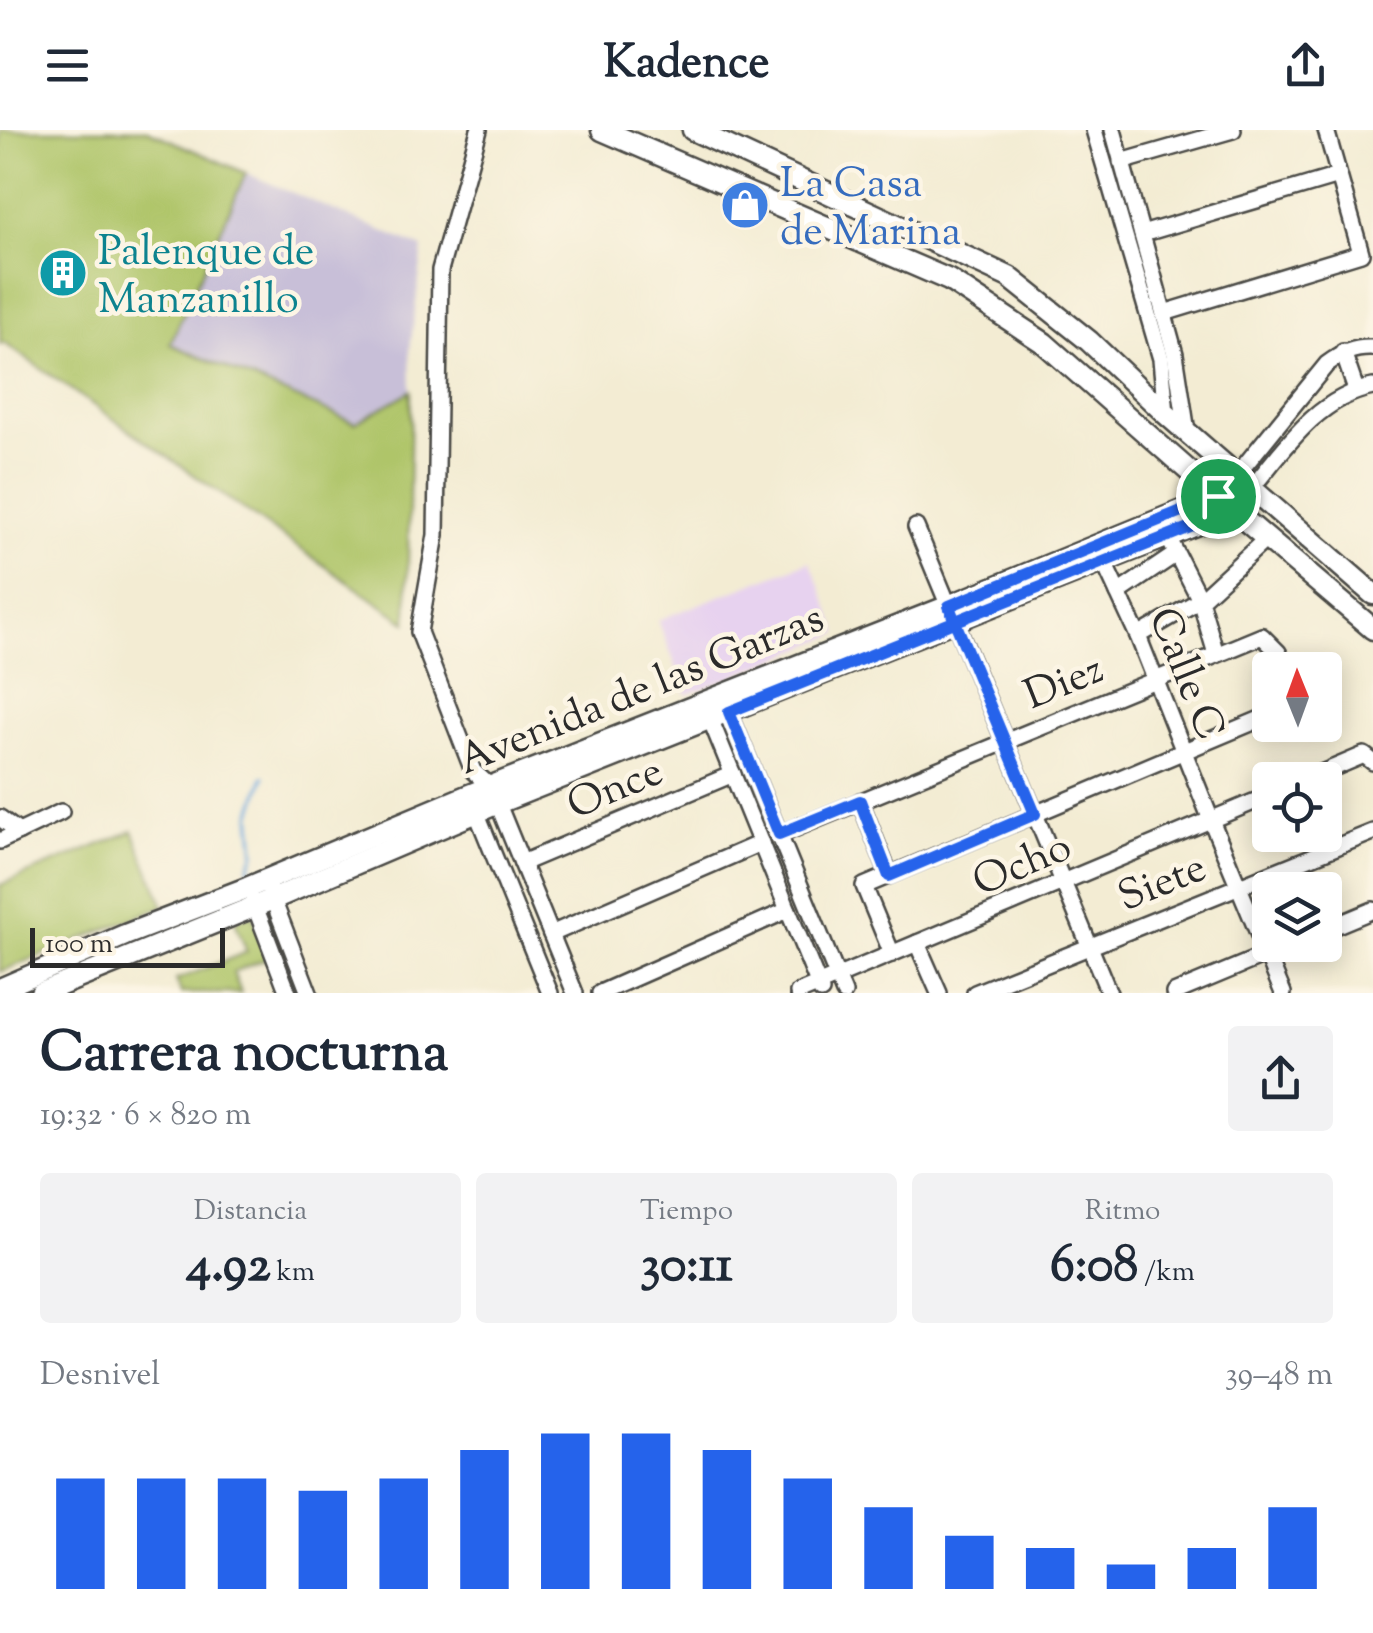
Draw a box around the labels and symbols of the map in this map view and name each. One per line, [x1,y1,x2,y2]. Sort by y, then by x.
place label: La Casa de Marina [780,156,961,264]
shop icon: La Casa de Marina [719,179,771,231]
place label: Palenque de Manzanillo [98,224,314,332]
building icon: Palenque de Manzanillo [37,247,89,299]
pin [1176,454,1261,539]
street label: Avenida de las Garzas [450,591,834,792]
street label: Calle C [1131,600,1238,750]
street label: Diez [1016,642,1113,728]
north arrow [1252,652,1342,742]
street label: Once [559,744,673,838]
street label: Ocho [964,819,1082,914]
street label: Siete [1110,840,1216,929]
scale bar [30,923,225,968]

